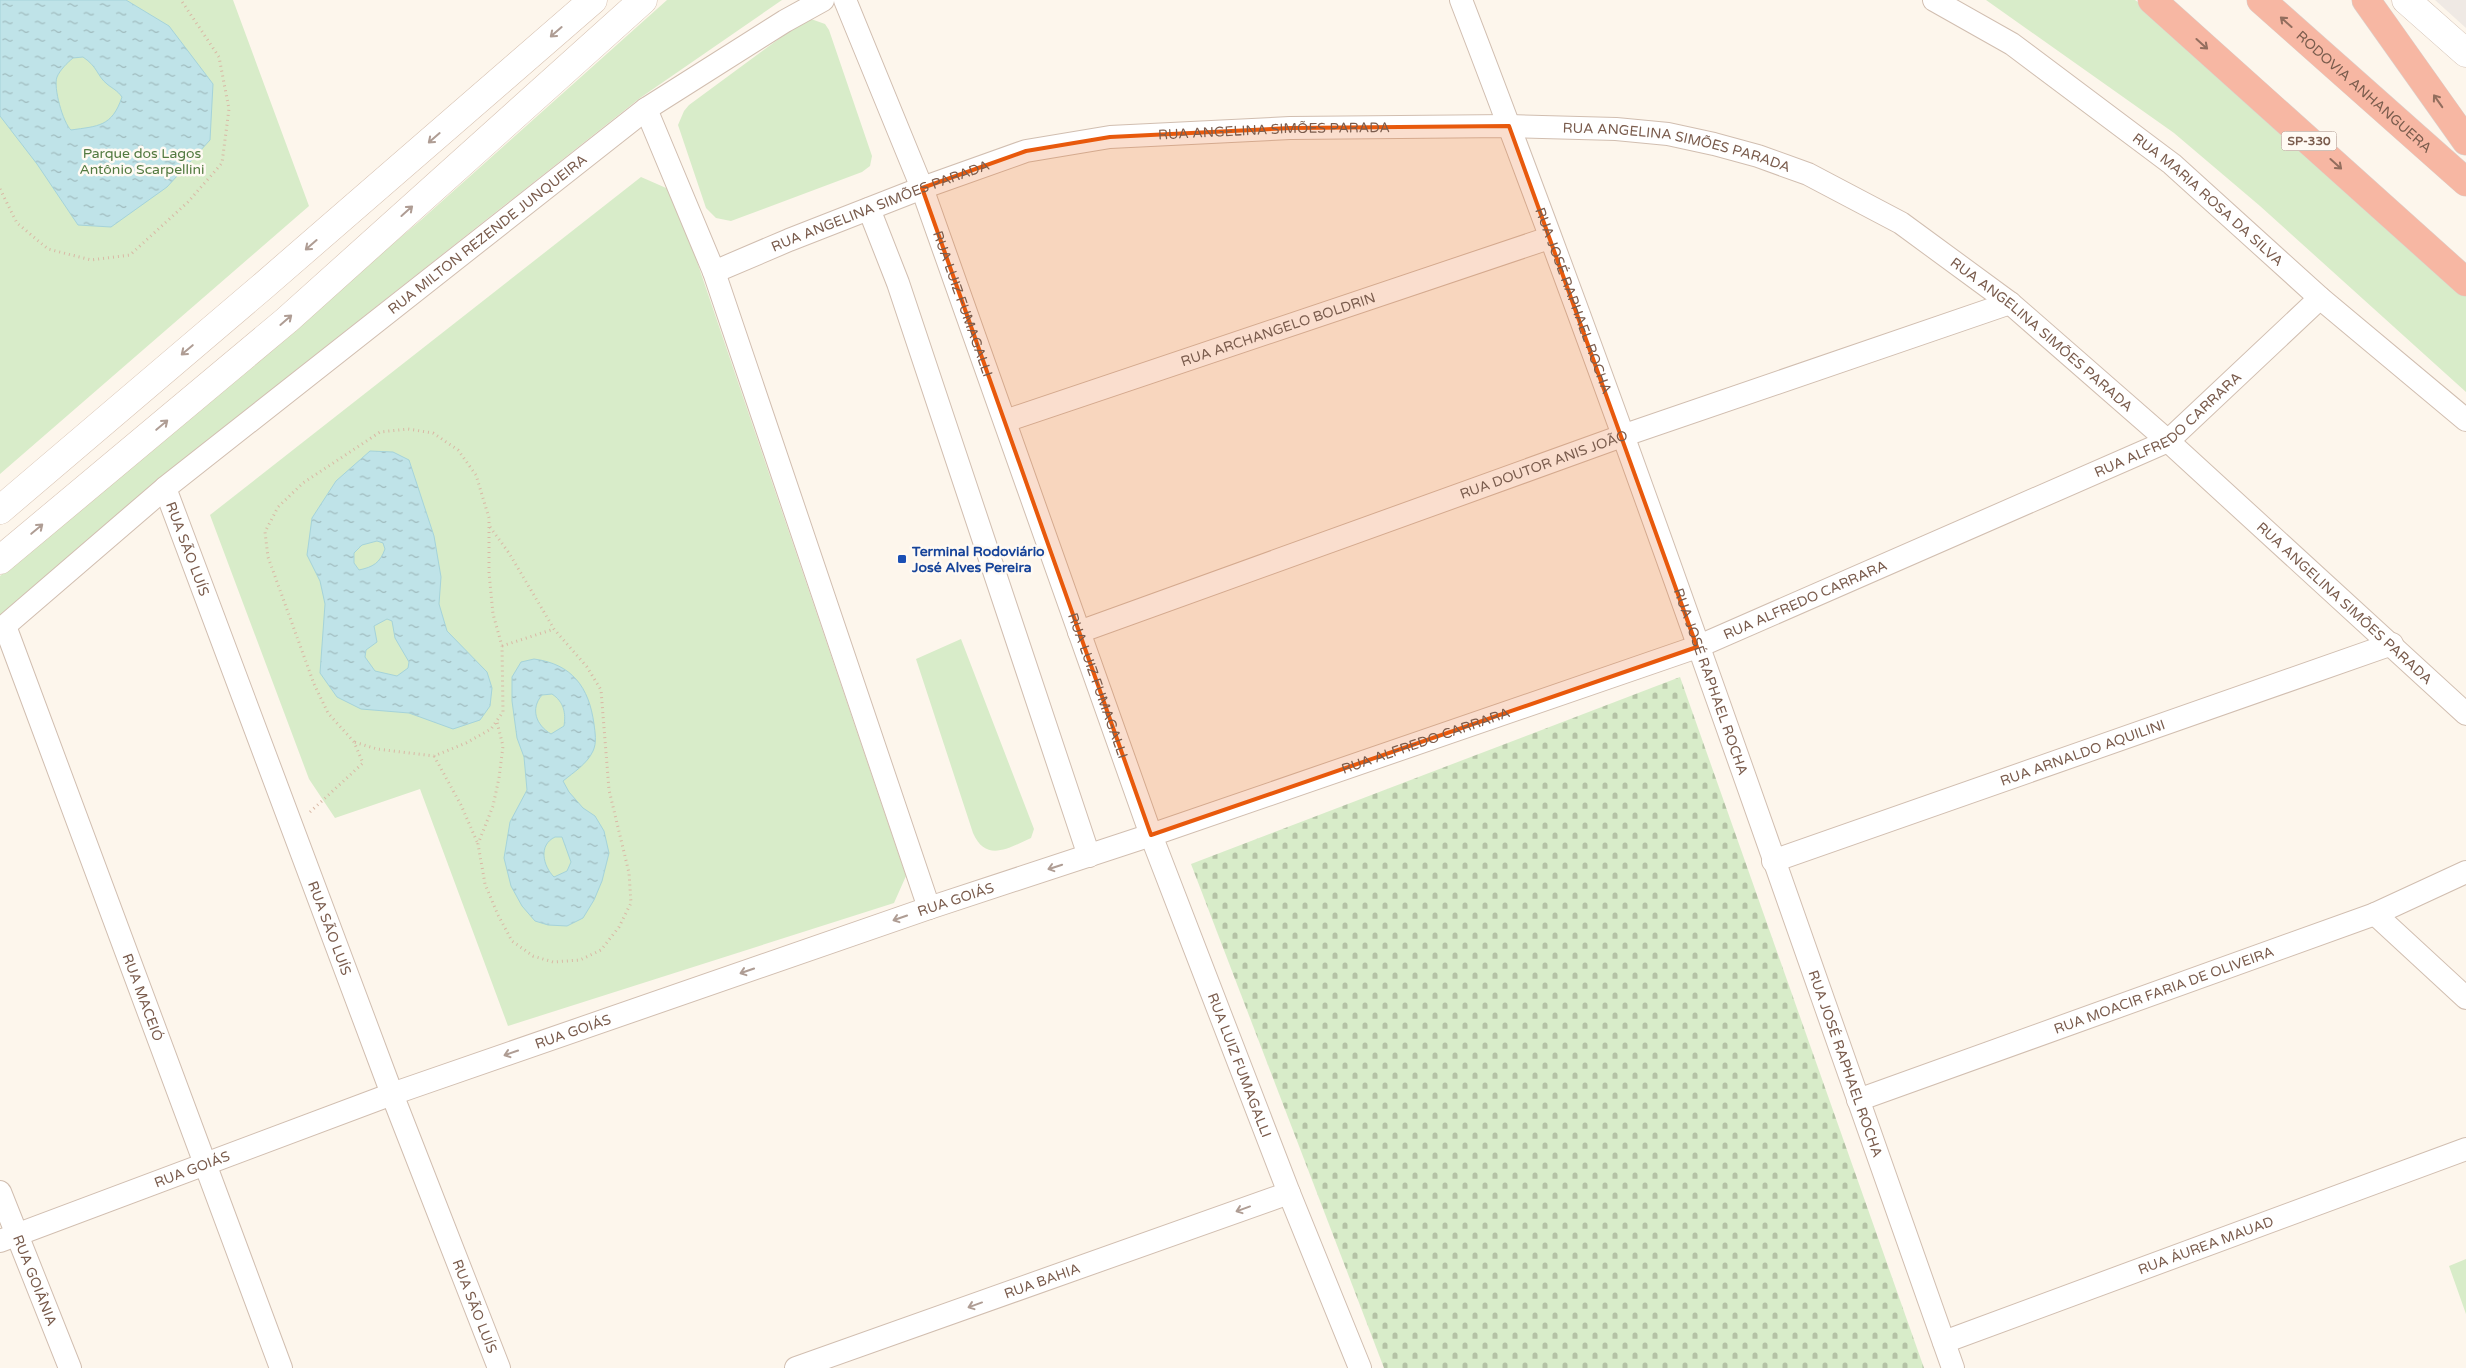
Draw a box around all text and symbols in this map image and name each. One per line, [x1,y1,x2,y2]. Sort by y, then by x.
one-way arrow [2279,16,2292,28]
one-way arrow [550,26,563,38]
street label: RODOVIA ANHANGUERA [2293,27,2435,156]
one-way arrow [2195,38,2208,50]
one-way arrow [2433,94,2443,108]
street label: RUA ANGELINA SIMÕES PARADA [1158,119,1390,143]
street label: RUA ANGELINA SIMÕES PARADA [1562,119,1793,176]
street label: RUA MARIA ROSA DA SILVA [2129,129,2287,269]
road number: SP-330 [2282,132,2336,150]
one-way arrow [427,133,440,144]
park label: Parque dos Lagos Antônio Scarpellini [79,145,205,178]
street label: RUA MILTON REZENDE JUNQUEIRA [384,151,590,318]
street label: RUA ANGELINA SIMÕES PARADA [768,156,992,255]
one-way arrow [2329,158,2342,170]
street label: RUA JOSÉ RAPHAEL ROCHA [1532,205,1616,396]
one-way arrow [400,206,413,217]
street label: RUA LUIZ FUMAGALLI [929,229,997,379]
one-way arrow [304,239,317,250]
street label: RUA ANGELINA SIMÕES PARADA [1947,254,2137,415]
street label: RUA ARCHANGELO BOLDRIN [1178,289,1378,370]
one-way arrow [280,314,293,326]
one-way arrow [181,344,194,355]
street label: RUA ALFREDO CARRARA [2092,368,2245,481]
one-way arrow [155,419,168,430]
street label: RUA DOUTOR ANIS JOÃO [1457,426,1630,502]
street label: RUA SÃO LUÍS [162,499,213,599]
street label: RUA ANGELINA SIMÕES PARADA [2253,518,2436,688]
one-way arrow [31,524,44,535]
place label: Terminal Rodoviário José Alves Pereira [911,543,1045,576]
marker: Terminal Rodoviário José Alves Pereira [896,553,908,565]
street label: RUA ALFREDO CARRARA [1721,557,1889,643]
street label: RUA JOSÉ RAPHAEL ROCHA [1670,586,1752,777]
street label: RUA LUIZ FUMAGALLI [1064,610,1132,761]
street label: RUA ALFREDO CARRARA [1339,704,1512,777]
street label: RUA ARNALDO AQUILINI [1998,716,2167,789]
one-way arrow [1048,863,1063,872]
street label: RUA SÃO LUÍS [304,879,355,978]
street label: RUA GOIÁS [915,879,996,920]
one-way arrow [893,913,909,923]
street label: RUA MOACIR FARIA DE OLIVEIRA [2051,943,2276,1037]
street label: RUA MACEIÓ [119,951,167,1043]
one-way arrow [740,967,755,976]
street label: RUA JOSÉ RAPHAEL ROCHA [1805,968,1886,1160]
street label: RUA LUIZ FUMAGALLI [1204,990,1275,1140]
street label: RUA GOIÁS [532,1010,613,1052]
one-way arrow [503,1048,519,1058]
street label: RUA GOIÁS [152,1147,232,1191]
one-way arrow [1236,1205,1251,1214]
street label: RUA ÁUREA MAUAD [2136,1212,2276,1278]
street label: RUA GOIÂNIA [9,1232,61,1328]
street label: RUA SÃO LUÍS [449,1257,501,1356]
street label: RUA BAHIA [1002,1259,1082,1302]
one-way arrow [967,1301,983,1310]

